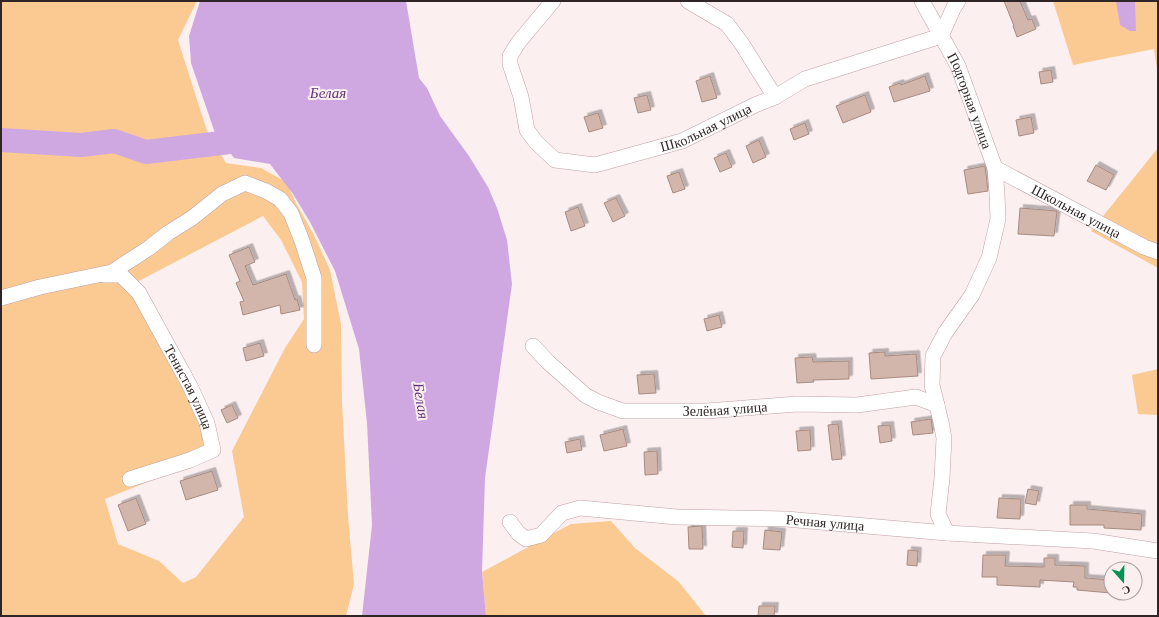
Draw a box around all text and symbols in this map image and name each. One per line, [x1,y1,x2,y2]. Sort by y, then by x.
street label: Подгорная улица [944,50,995,152]
water label: Белая [309,85,346,101]
street label: Школьная улица [659,101,755,155]
street label: Школьная улица [1029,182,1124,242]
street label: Тенистая улица [161,342,215,431]
water label: Белая [410,381,432,420]
street label: Зелёная улица [683,399,769,419]
street label: Речная улица [785,512,866,534]
north arrow [1103,561,1143,601]
text: С [1121,583,1132,597]

